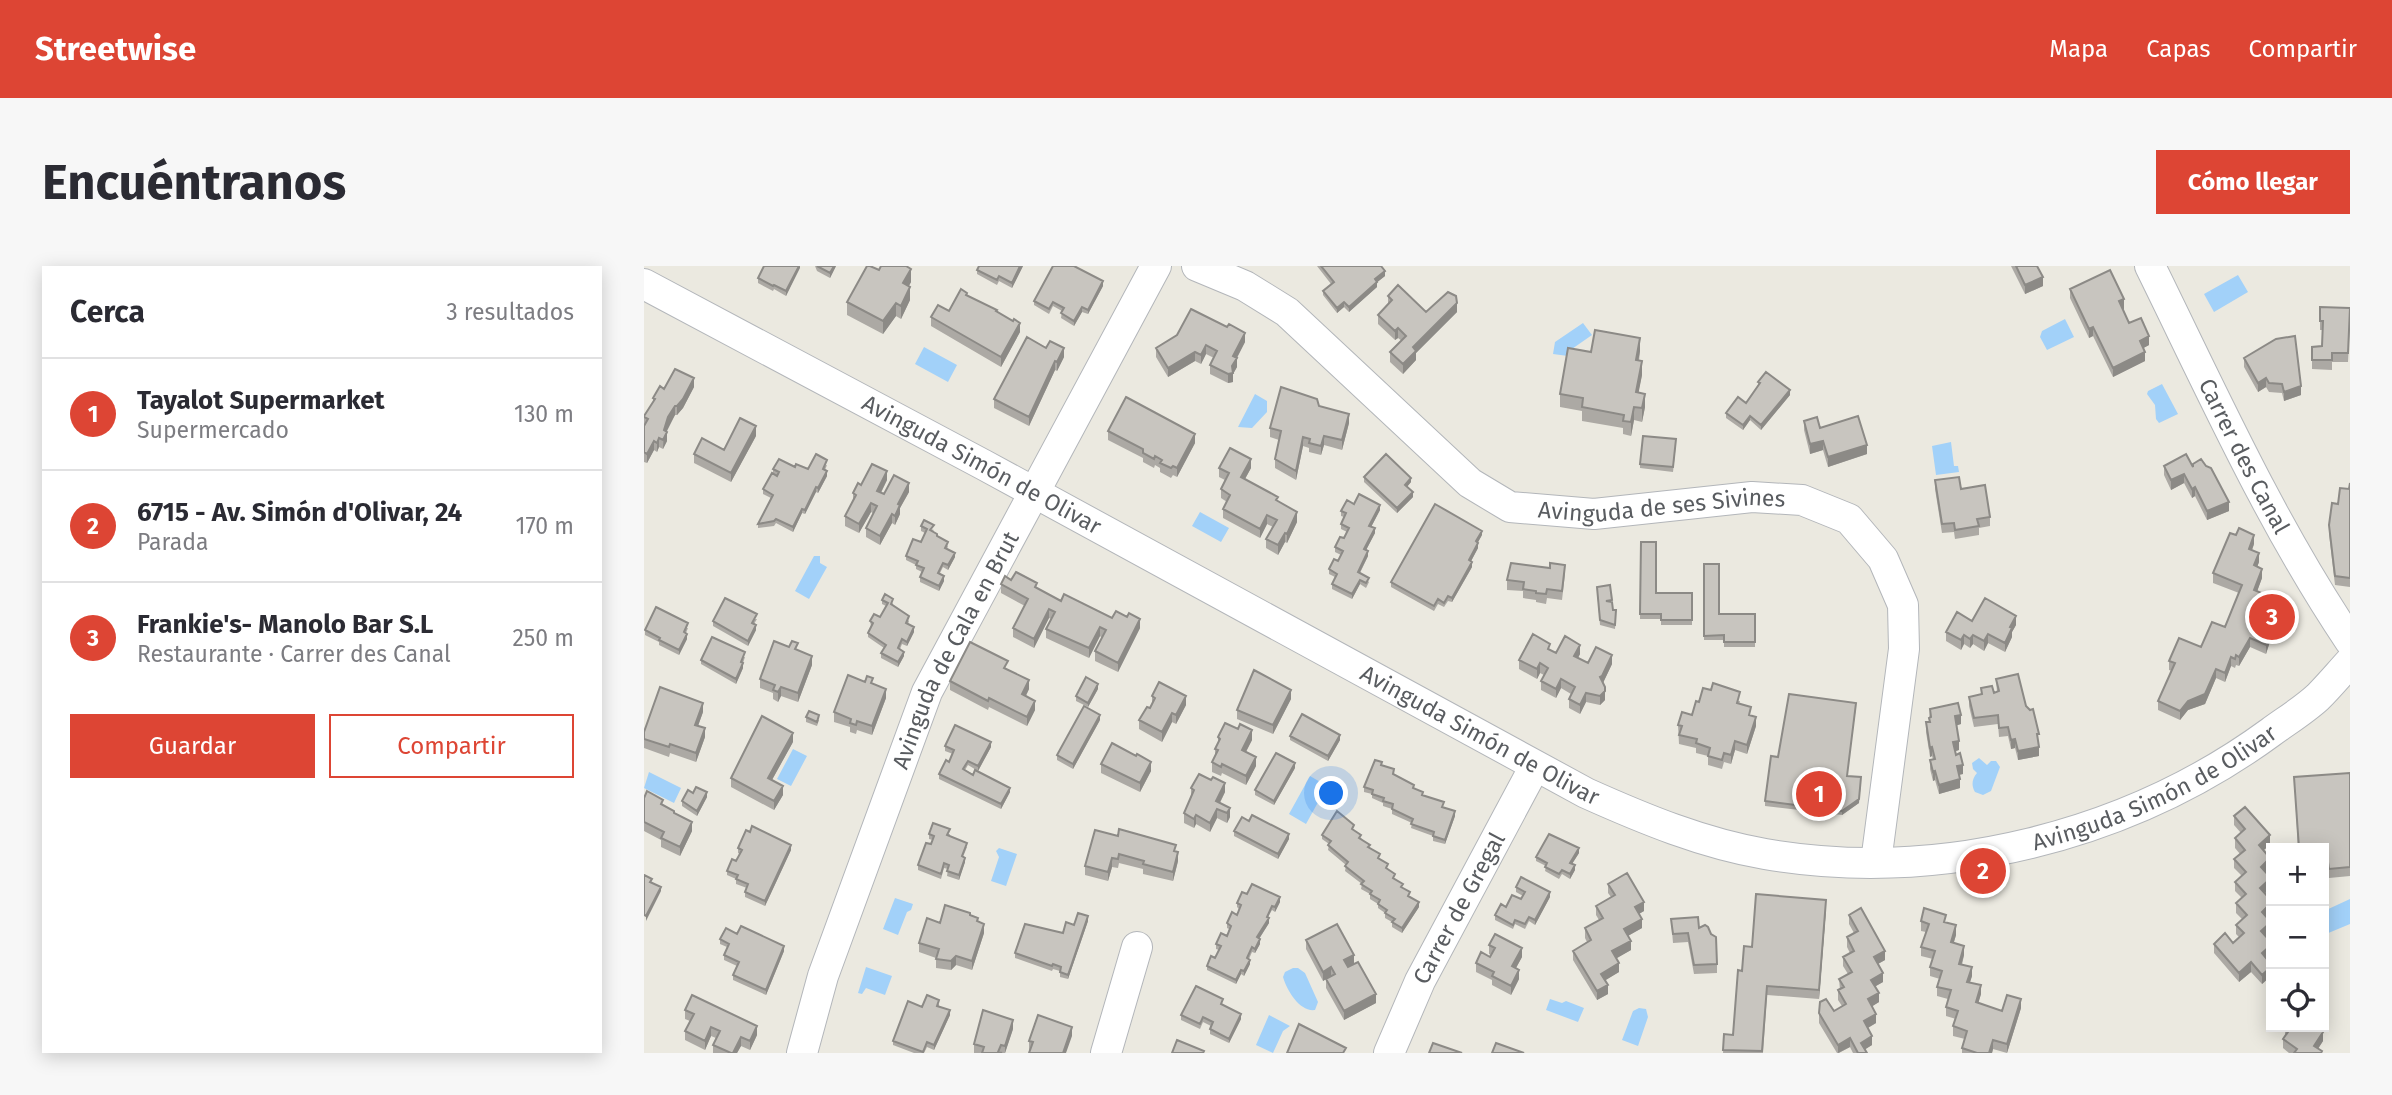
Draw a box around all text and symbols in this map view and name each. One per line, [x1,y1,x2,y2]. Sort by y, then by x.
text: Streetwise [35,29,196,69]
text: Mapa [2049,35,2108,63]
text: Capas [2146,35,2210,63]
text: Compartir [2248,35,2357,63]
button: Cómo llegar [2156,150,2350,214]
text: Encuéntranos [42,153,346,212]
text: Cerca [70,294,145,330]
text: 3 resultados [446,298,574,326]
street label: Carrer des Canal [2193,374,2296,539]
text: Tayalot Supermarket [137,385,385,416]
street label: Avinguda Simón de Olivar [857,389,1106,540]
text: 1 [88,400,98,428]
text: 130 m [514,400,574,428]
text: Supermercado [137,416,289,444]
street label: Avinguda de ses Sivines [1537,483,1786,528]
text: 6715 - Av. Simón d'Olivar, 24 [137,497,462,528]
text: 2 [87,512,99,540]
text: 170 m [515,512,574,540]
street label: Avinguda de Cala en Brut [886,526,1025,773]
text: Parada [137,528,208,556]
pin: 3 [2249,591,2295,643]
text: Frankie's- Manolo Bar S.L [137,609,433,640]
text: 3 [87,624,99,652]
text: 250 m [512,624,574,652]
text: Restaurante · Carrer des Canal [137,640,451,668]
street label: Avinguda Simón de Olivar [1356,659,1604,811]
button: Guardar [70,714,315,778]
button: Compartir [329,714,574,778]
street label: Avinguda Simón de Olivar [2029,719,2282,856]
pin: 1 [1796,768,1842,820]
your location [1314,776,1348,810]
street label: Carrer de Gregal [1407,827,1511,989]
map controls [2266,843,2329,1032]
button: + [2266,843,2329,906]
pin: 2 [1960,845,2006,897]
button: − [2266,906,2329,969]
button: locate [2266,969,2329,1032]

